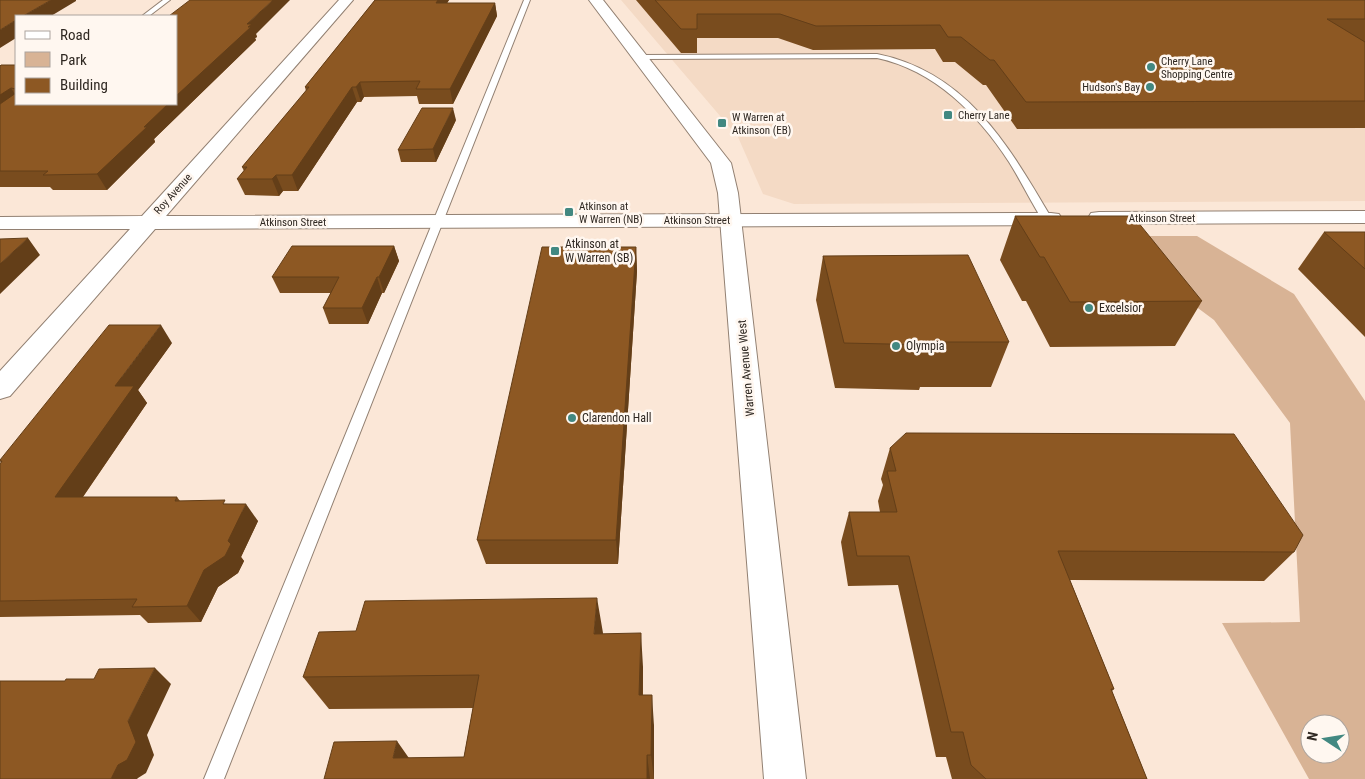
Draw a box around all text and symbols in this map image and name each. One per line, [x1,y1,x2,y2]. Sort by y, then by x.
legend [15,15,178,105]
text: Road [60,26,90,44]
text: Park [60,51,87,69]
place label: Cherry Lane Shopping Centre [1161,55,1233,81]
marker: Cherry Lane Shopping Centre [1145,61,1157,73]
text: Building [60,76,108,94]
place label: Hudson's Bay [1082,81,1140,94]
marker: Hudson's Bay [1144,81,1156,93]
marker: Cherry Lane [942,109,954,121]
place label: Cherry Lane [958,109,1010,122]
place label: W Warren at Atkinson (EB) [732,111,791,137]
marker: W Warren at Atkinson (EB) [716,117,728,129]
street label: Roy Avenue [151,171,195,217]
place label: Atkinson at W Warren (NB) [579,200,643,226]
marker: Atkinson at W Warren (NB) [563,206,575,218]
street label: Atkinson Street [1129,212,1195,225]
street label: Atkinson Street [664,214,730,227]
street label: Atkinson Street [260,216,326,229]
place label: Atkinson at W Warren (SB) [565,237,633,265]
marker: Atkinson at W Warren (SB) [549,245,561,257]
place label: Excelsior [1099,301,1142,315]
marker: Excelsior [1083,302,1095,314]
street label: Warren Avenue West [735,319,757,417]
place label: Olympia [906,339,945,353]
marker: Olympia [890,340,902,352]
place label: Clarendon Hall [582,411,652,425]
marker: Clarendon Hall [566,412,578,424]
north arrow [1300,714,1350,764]
text: N [1304,730,1321,742]

